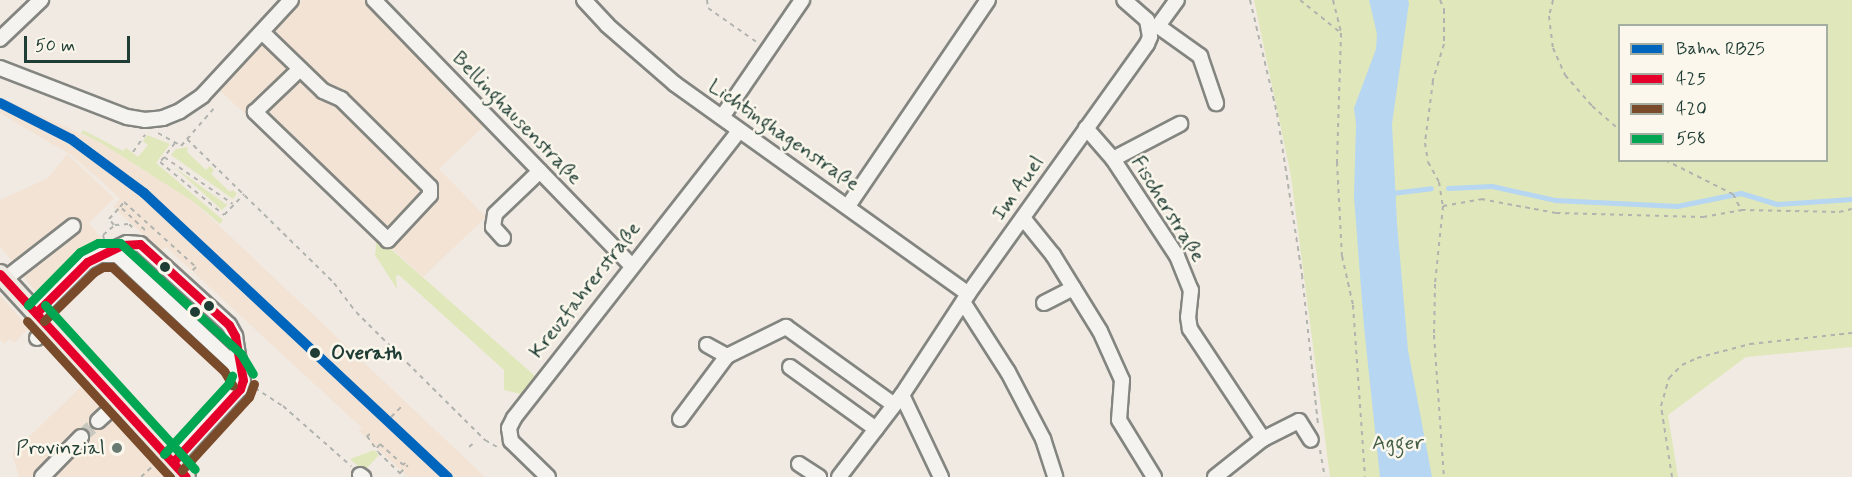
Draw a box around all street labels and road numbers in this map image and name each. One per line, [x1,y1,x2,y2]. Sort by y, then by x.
street label: Bellinghausenstraße [447,46,587,190]
street label: Lichtinghagenstraße [703,73,865,197]
street label: Fischerstraße [1125,151,1211,267]
street label: Im Auel [988,152,1048,224]
street label: Kreuzfahrerstraße [524,217,646,363]

